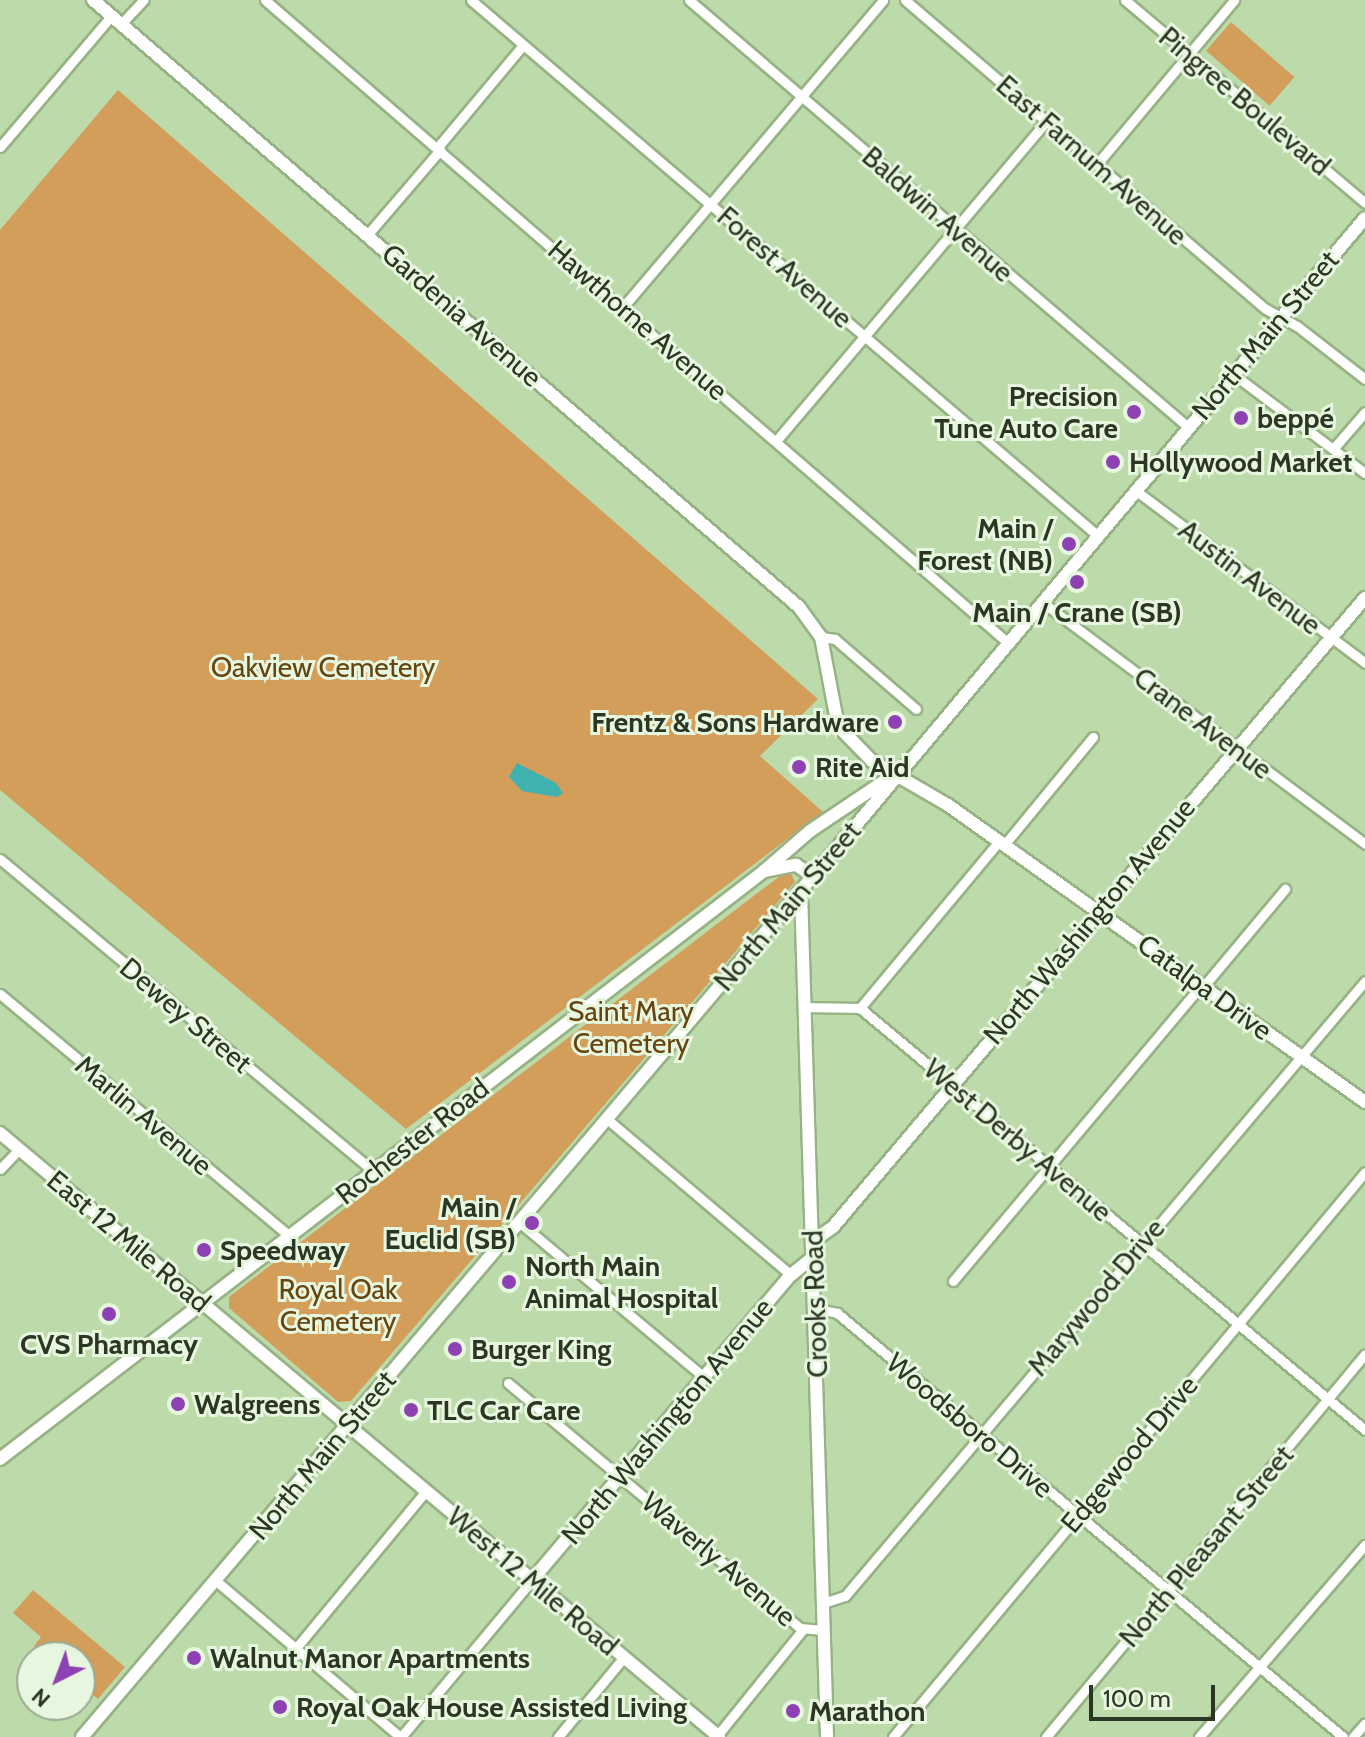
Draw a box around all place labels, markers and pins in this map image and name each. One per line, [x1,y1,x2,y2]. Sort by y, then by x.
place label: Precision Tune Auto Care [934,379,1118,445]
place label: beppé [1257,401,1334,435]
marker: Precision Tune Auto Care [1125,403,1143,421]
marker: beppé [1232,409,1250,427]
place label: Hollywood Market [1129,445,1352,479]
marker: Hollywood Market [1104,453,1122,471]
place label: Main / Forest (NB) [917,511,1053,577]
marker: Main / Forest (NB) [1060,535,1078,553]
marker: Main / Crane (SB) [1068,573,1086,591]
place label: Main / Crane (SB) [972,595,1182,629]
place label: Frentz & Sons Hardware [591,705,879,739]
marker: Frentz & Sons Hardware [886,713,904,731]
place label: Rite Aid [815,750,910,784]
marker: Rite Aid [790,758,808,776]
place label: Main / Euclid (SB) [385,1190,516,1256]
marker: Main / Euclid (SB) [523,1214,541,1232]
place label: Speedway [220,1233,346,1267]
marker: Speedway [195,1241,213,1259]
place label: North Main Animal Hospital [525,1249,718,1315]
marker: North Main Animal Hospital [500,1273,518,1291]
marker: CVS Pharmacy [100,1305,118,1323]
place label: CVS Pharmacy [20,1327,198,1361]
place label: Burger King [471,1332,611,1366]
marker: Burger King [446,1340,464,1358]
place label: Walgreens [194,1387,320,1421]
place label: TLC Car Care [427,1393,580,1427]
marker: Walgreens [169,1395,187,1413]
marker: TLC Car Care [402,1401,420,1419]
place label: Walnut Manor Apartments [210,1641,530,1675]
marker: Walnut Manor Apartments [185,1649,203,1667]
place label: Royal Oak House Assisted Living [296,1690,687,1724]
place label: Marathon [809,1694,925,1728]
marker: Royal Oak House Assisted Living [271,1698,289,1716]
marker: Marathon [784,1702,802,1720]

